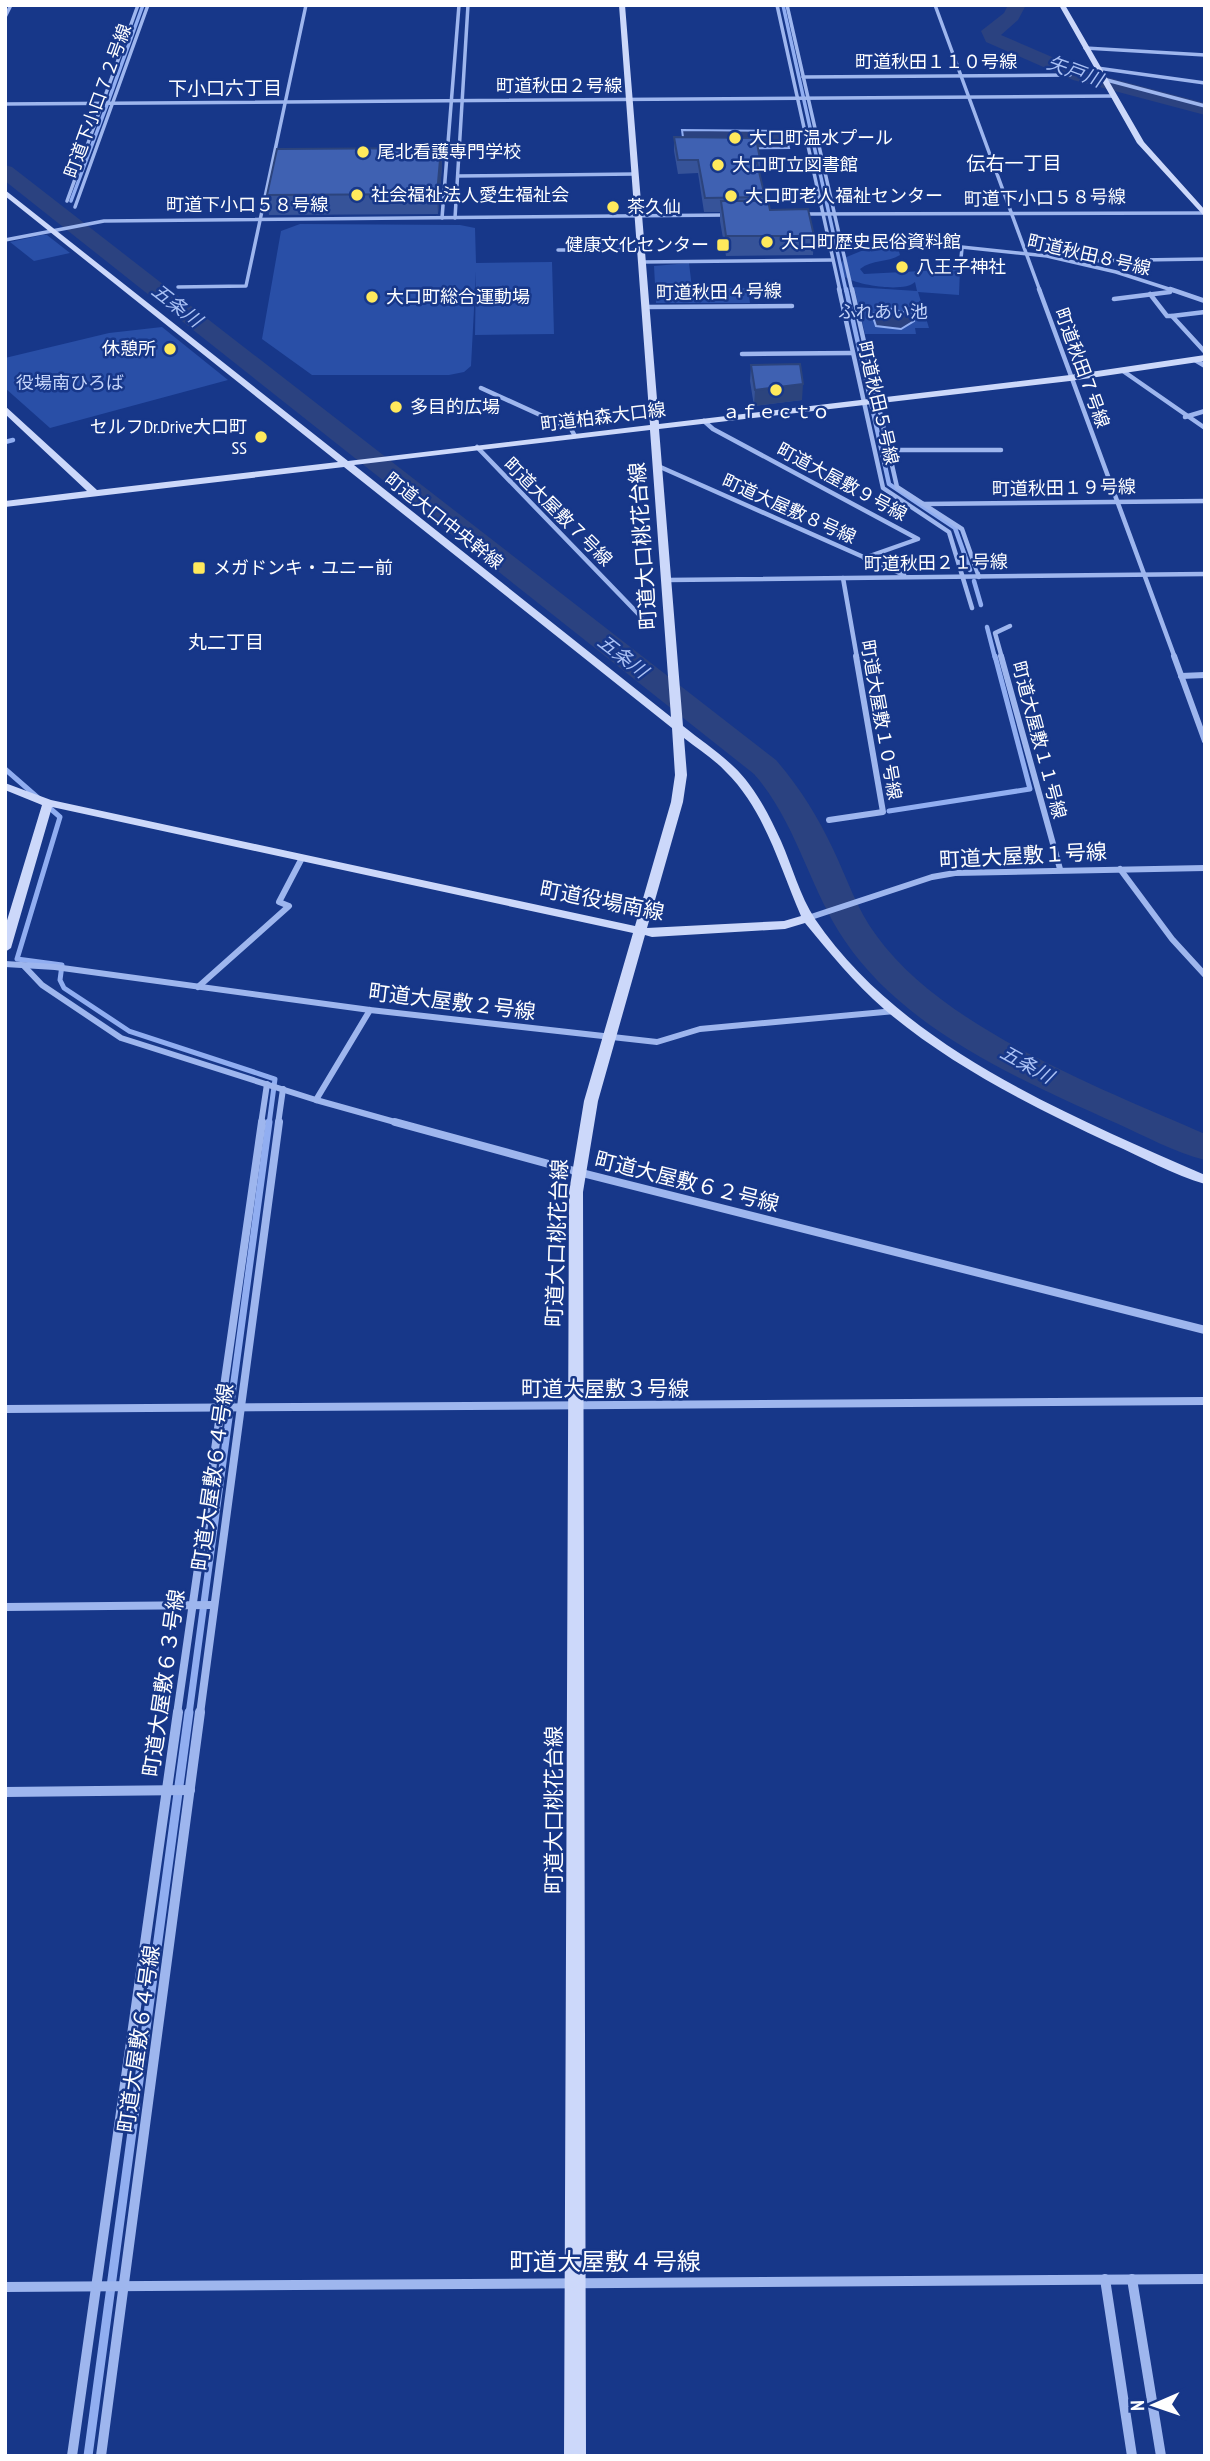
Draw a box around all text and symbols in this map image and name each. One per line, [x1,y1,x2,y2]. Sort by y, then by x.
street label: 町道下小口７２号線 [59,21,136,181]
street label: 町道秋田１１０号線 [855,50,1017,73]
water label: 矢戸川 [1044,50,1108,93]
street label: 町道秋田２号線 [496,74,622,97]
district label: 下小口六丁目 [168,76,282,100]
place label: 大口町温水プール [749,126,893,149]
marker: 大口町温水プール [727,130,743,146]
place label: 尾北看護専門学校 [377,140,521,163]
marker: 尾北看護専門学校 [355,144,371,160]
district label: 伝右一丁目 [966,151,1062,175]
place label: 大口町立図書館 [732,153,858,176]
marker: 大口町立図書館 [710,157,726,173]
place label: 社会福祉法人愛生福祉会 [371,183,569,206]
place label: 大口町老人福祉センター [745,184,943,207]
street label: 町道下小口５８号線 [964,185,1126,210]
marker: 社会福祉法人愛生福祉会 [349,187,365,203]
marker: 大口町老人福祉センター [723,188,739,204]
street label: 町道下小口５８号線 [166,193,328,216]
place label: 茶久仙 [627,195,681,218]
marker: 茶久仙 [605,199,621,215]
street label: 町道秋田８号線 [1025,229,1153,280]
place label: 大口町歴史民俗資料館 [781,230,961,253]
place label: 健康文化センター [565,233,709,256]
marker: 大口町歴史民俗資料館 [759,234,775,250]
marker: 健康文化センター [715,237,731,253]
place label: 八王子神社 [916,255,1006,278]
marker: 八王子神社 [894,259,910,275]
water label: 五条川 [147,278,208,333]
street label: 町道秋田４号線 [656,279,782,304]
place label: 大口町総合運動場 [386,285,530,308]
marker: 大口町総合運動場 [364,289,380,305]
park label: ふれあい池 [838,300,928,323]
street label: 町道秋田７号線 [1050,305,1115,431]
place label: 休憩所 [102,337,156,360]
street label: 町道秋田５号線 [853,339,904,467]
marker: 休憩所 [162,341,178,357]
park label: 役場南ひろば [16,371,124,394]
marker: ａｆｅｃｔｏ [768,382,784,398]
place label: 多目的広場 [410,395,500,418]
street label: 町道柏森大口線 [539,397,667,436]
marker: 多目的広場 [388,399,404,415]
place label: ａｆｅｃｔｏ [722,400,830,423]
place label: セルフDr.Drive大口町 SS [90,415,247,459]
marker: セルフDr.Drive大口町 SS [253,429,269,445]
street label: 町道大屋敷９号線 [773,438,911,526]
street label: 町道大屋敷７号線 [499,453,617,571]
street label: 町道大口桃花台線 [623,461,662,631]
street label: 町道大口中央幹線 [380,467,508,574]
street label: 町道大屋敷８号線 [719,469,860,548]
street label: 町道秋田１９号線 [992,475,1136,500]
street label: 町道秋田２１号線 [864,550,1008,575]
place label: メガドンキ・ユニー前 [213,556,393,579]
marker: メガドンキ・ユニー前 [191,560,207,576]
water label: 五条川 [593,629,654,684]
district label: 丸二丁目 [188,630,264,654]
street label: 町道大屋敷１０号線 [856,638,907,802]
street label: 町道大屋敷１１号線 [1007,659,1072,821]
street label: 町道大屋敷１号線 [938,838,1108,873]
street label: 町道役場南線 [538,875,667,926]
street label: 町道大屋敷２号線 [367,978,537,1025]
water label: 五条川 [996,1040,1059,1089]
street label: 町道大屋敷６２号線 [592,1146,782,1217]
street label: 町道大口桃花台線 [540,1159,573,1327]
street label: 町道大屋敷３号線 [521,1375,689,1402]
street label: 町道大屋敷６４号線 [186,1381,239,1572]
street label: 町道大屋敷６３号線 [137,1587,190,1778]
street label: 町道大口桃花台線 [540,1726,567,1894]
street label: 町道大屋敷６４号線 [112,1943,165,2134]
street label: 町道大屋敷４号線 [509,2246,701,2277]
north arrow [1119,2370,1189,2440]
text: N [1125,2400,1149,2411]

